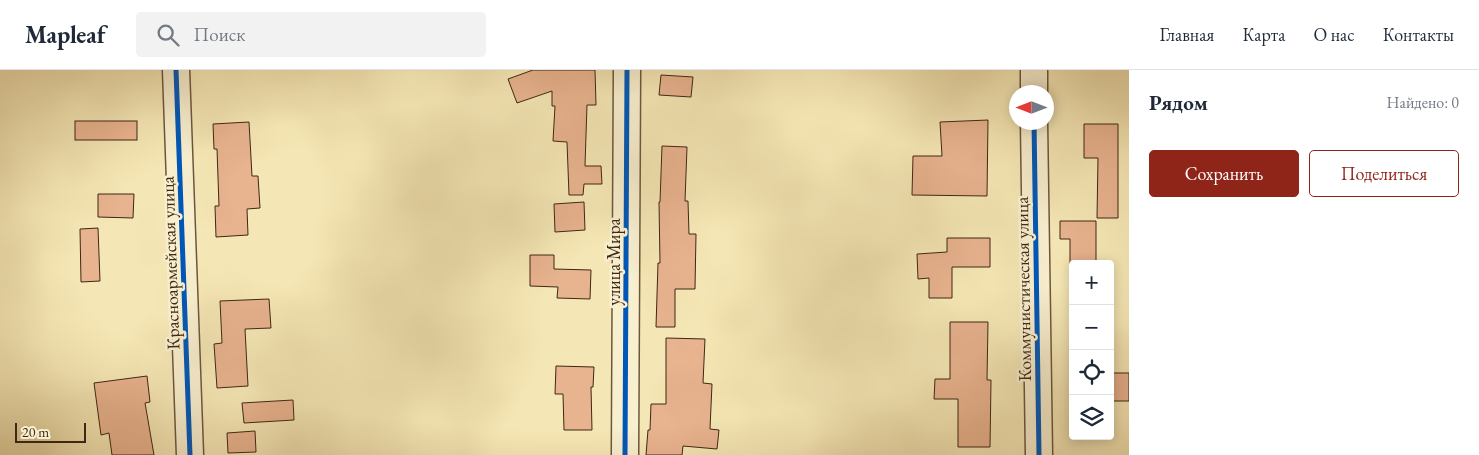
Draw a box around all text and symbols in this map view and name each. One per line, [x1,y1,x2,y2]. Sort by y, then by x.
search box [136,12,486,57]
text: Mapleaf [25,19,106,50]
icon: search [154,21,182,49]
text: Поиск [194,22,245,47]
text: Главная [1160,23,1214,46]
text: Карта [1242,23,1285,46]
text: О нас [1313,23,1355,46]
text: Контакты [1383,23,1454,46]
north arrow [1009,85,1054,130]
text: Рядом [1149,89,1208,116]
text: Найдено: 0 [1387,92,1459,113]
button: Сохранить [1149,150,1299,197]
button: Поделиться [1309,150,1459,197]
street label: Красноармейская улица [155,175,185,350]
street label: Коммунистическая улица [1010,196,1036,382]
street label: улица Мира [602,217,625,306]
map controls [1069,260,1114,440]
button: + [1069,260,1114,305]
button: − [1069,305,1114,350]
button: locate [1069,350,1114,395]
button: layers [1069,395,1114,440]
scale bar [15,420,86,443]
text: 20 m [22,423,49,441]

